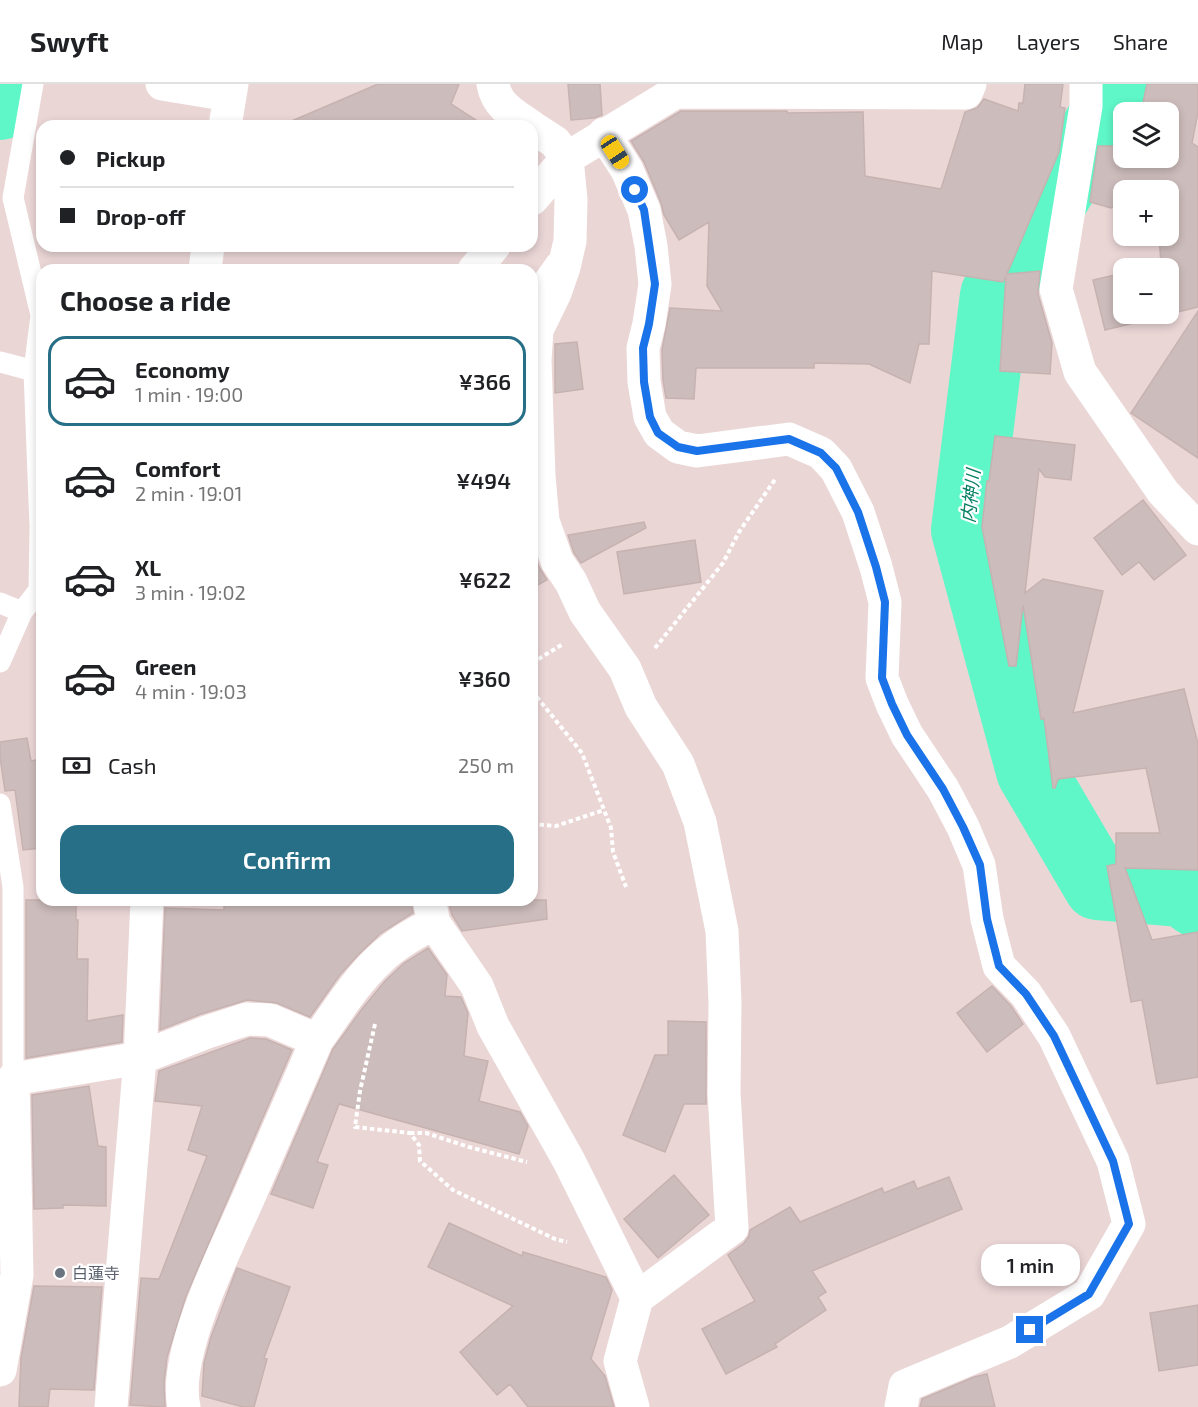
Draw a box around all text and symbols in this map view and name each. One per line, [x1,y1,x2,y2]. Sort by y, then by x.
text: Swyft [30,24,109,58]
text: Map [941,29,983,54]
text: Layers [1016,29,1080,54]
text: Share [1113,29,1168,54]
map controls [1113,102,1179,324]
button: layers [1113,102,1179,168]
car [598,132,632,172]
text: Pickup [96,145,165,171]
route start [621,176,648,203]
button: + [1113,180,1179,246]
text: Drop-off [96,203,185,229]
button: − [1113,258,1179,324]
text: Choose a ride [60,284,231,316]
icon: car [63,354,117,408]
text: Economy [135,356,230,382]
text: ¥366 [459,368,511,394]
text: 1 min · 19:00 [135,382,243,406]
icon: car [63,453,117,507]
text: Comfort [135,455,220,481]
water label: 内神川 [956,466,984,524]
text: ¥494 [456,467,511,493]
text: 2 min · 19:01 [135,481,243,505]
icon: car [63,552,117,606]
text: XL [135,554,161,580]
text: ¥622 [459,566,511,592]
text: 3 min · 19:02 [135,580,246,604]
icon: car [63,651,117,705]
text: Green [135,653,197,679]
text: ¥360 [458,665,511,691]
text: 4 min · 19:03 [135,679,247,703]
icon: cash [60,749,93,782]
text: Cash [108,752,157,778]
text: 250 m [458,753,514,777]
button: Confirm [60,825,514,894]
callout: 1 min [980,1243,1080,1285]
text: 1 min [1007,1253,1054,1277]
place label: 白蓮寺 [72,1263,120,1282]
marker: 白蓮寺 [53,1266,67,1280]
route end [1016,1316,1043,1343]

